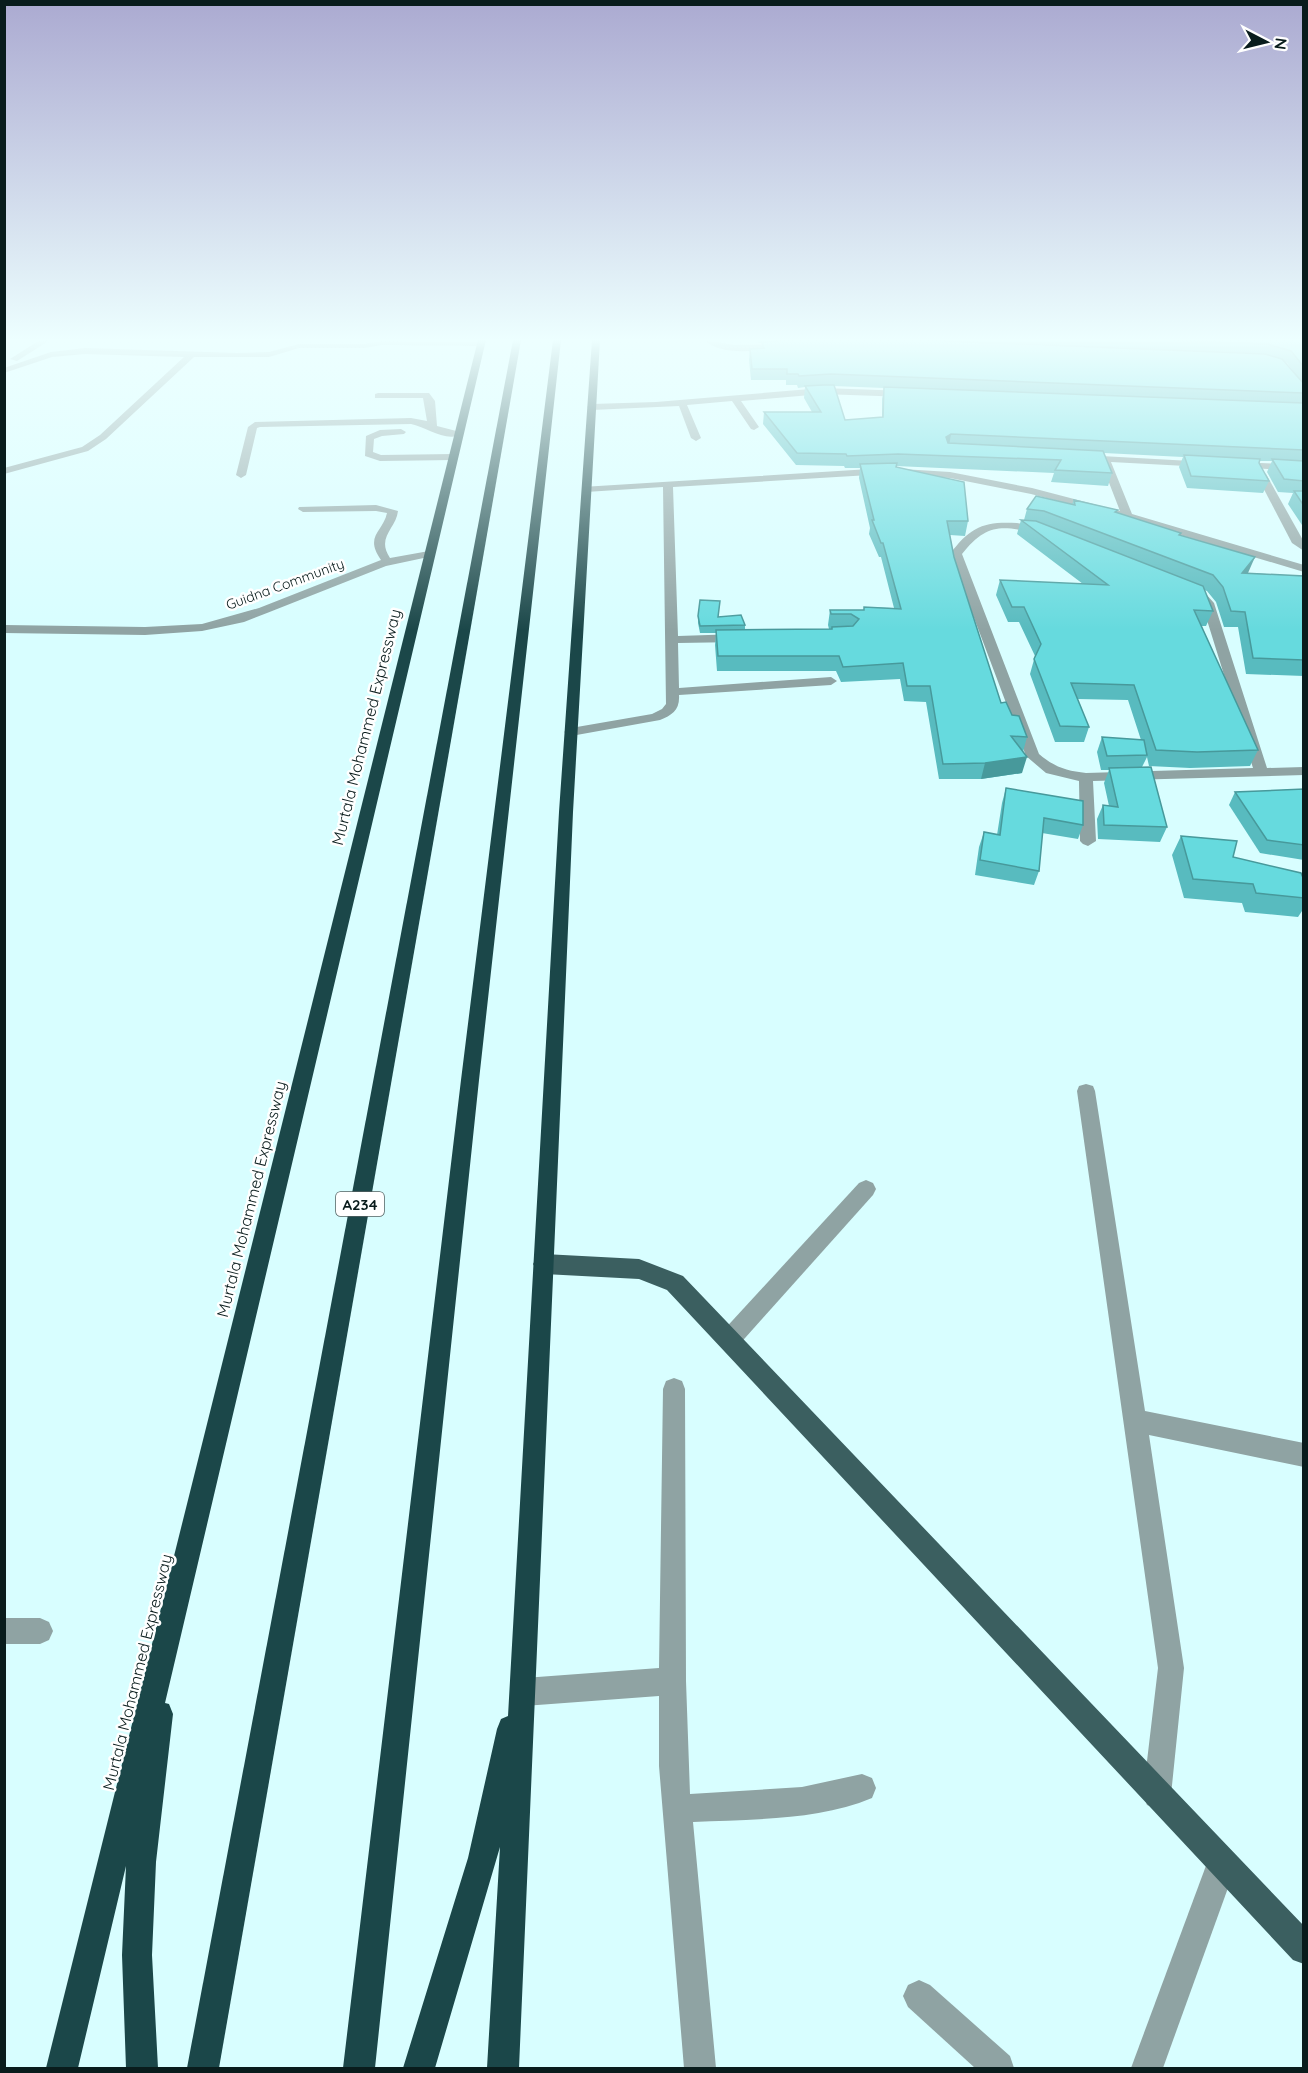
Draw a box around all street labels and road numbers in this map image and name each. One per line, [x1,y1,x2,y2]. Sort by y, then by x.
street label: Guidna Community [223,554,347,614]
street label: Murtala Mohammed Expressway [327,607,405,847]
street label: Murtala Mohammed Expressway [212,1079,290,1319]
road number: A234 [336,1192,384,1216]
street label: Murtala Mohammed Expressway [98,1552,176,1792]

